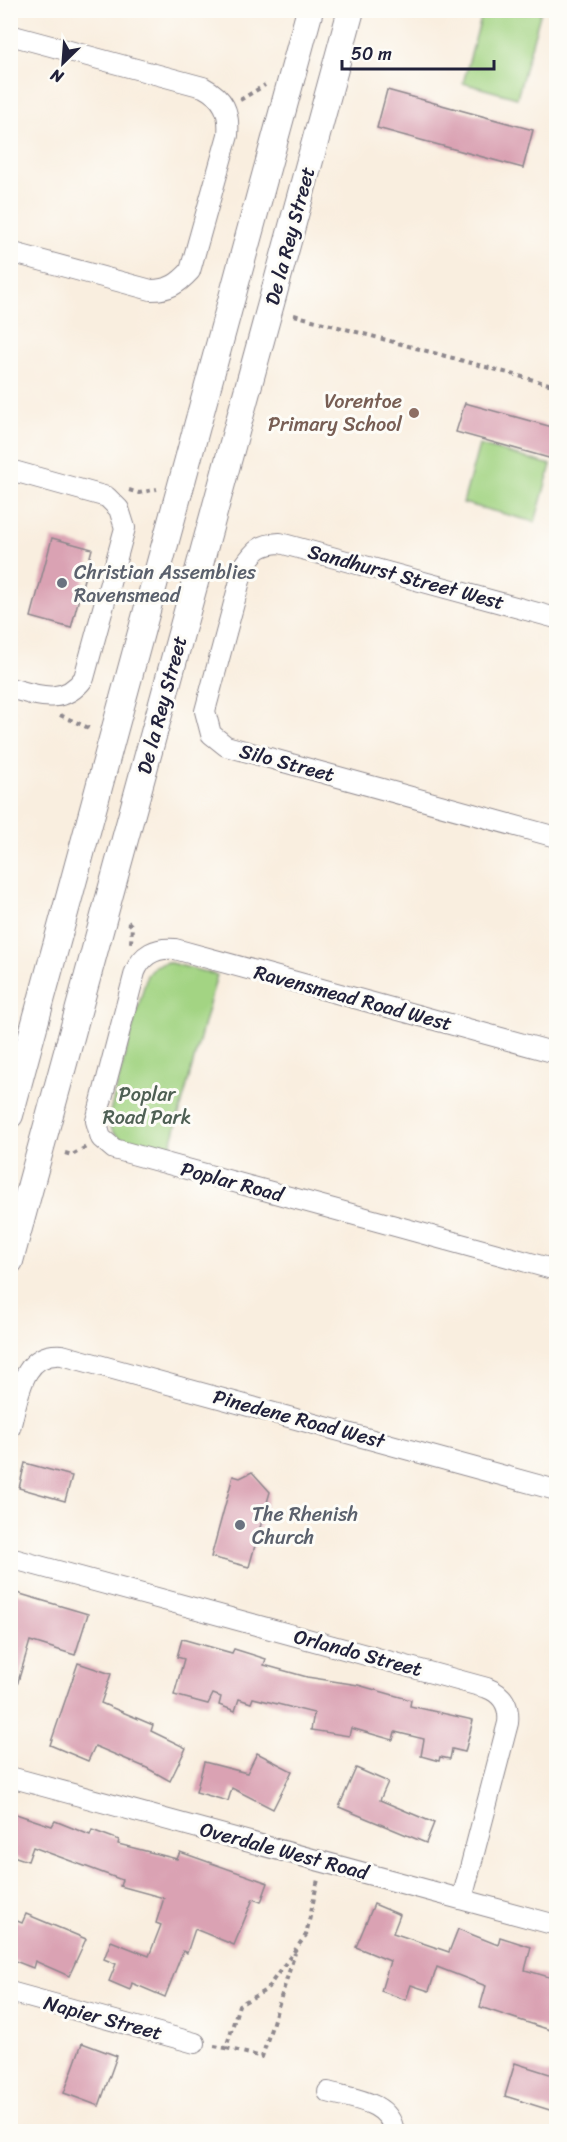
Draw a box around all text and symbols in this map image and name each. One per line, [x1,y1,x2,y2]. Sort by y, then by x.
north arrow [33,33,93,93]
scale bar [342,33,494,71]
text: 50 m [351,38,392,70]
text: N [45,60,69,92]
street label: De la Rey Street [255,163,325,309]
place label: Vorentoe Primary School [268,384,403,442]
marker: Vorentoe Primary School [407,406,421,420]
street label: Sandhurst Street West [304,534,508,620]
place label: Christian Assemblies Ravensmead [74,555,257,613]
marker: Christian Assemblies Ravensmead [55,576,69,590]
street label: De la Rey Street [127,632,197,778]
street label: Silo Street [235,734,339,793]
street label: Ravensmead Road West [250,955,456,1041]
park label: Poplar Road Park [103,1077,191,1135]
street label: Poplar Road [177,1152,288,1213]
street label: Pinedene Road West [209,1379,390,1459]
place label: The Rhenish Church [252,1497,358,1555]
marker: The Rhenish Church [233,1518,247,1532]
street label: Orlando Street [290,1619,426,1687]
street label: Overdale West Road [196,1812,373,1891]
street label: Napier Street [40,1985,166,2051]

